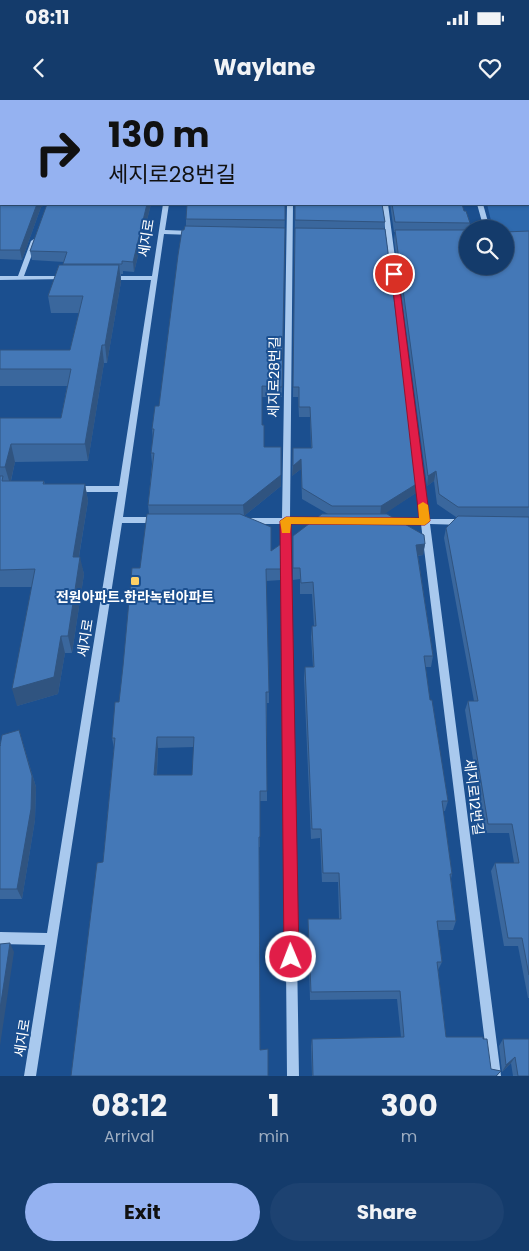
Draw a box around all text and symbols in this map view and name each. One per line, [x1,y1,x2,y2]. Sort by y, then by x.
text: 08:11 [25,4,69,31]
text: Waylane [214,52,315,83]
icon: back [25,54,53,82]
icon: heart [476,54,504,82]
text: 130 m [108,110,210,159]
icon: right [25,120,90,185]
text: 세지로28번길 [108,159,236,190]
street label: 세지로 [133,217,159,259]
map controls [459,220,514,275]
button: search [459,220,514,275]
pin [373,253,415,295]
icon: arrive [380,260,408,288]
street label: 세지로28번길 [263,336,285,418]
marker: 전원아파트.한라녹턴아파트 [129,575,141,587]
place label: 전원아파트.한라녹턴아파트 [56,587,214,607]
street label: 세지로 [72,617,98,659]
street label: 세지로12번길 [459,758,489,836]
position arrow [264,930,316,982]
street label: 세지로 [9,1017,35,1059]
text: 08:12 [91,1084,167,1127]
text: 1 [268,1084,279,1127]
text: 300 [380,1084,438,1127]
text: Arrival [104,1125,154,1148]
text: min [259,1125,289,1148]
text: m [401,1125,417,1148]
button: Exit [25,1183,260,1241]
button: Share [270,1183,504,1241]

